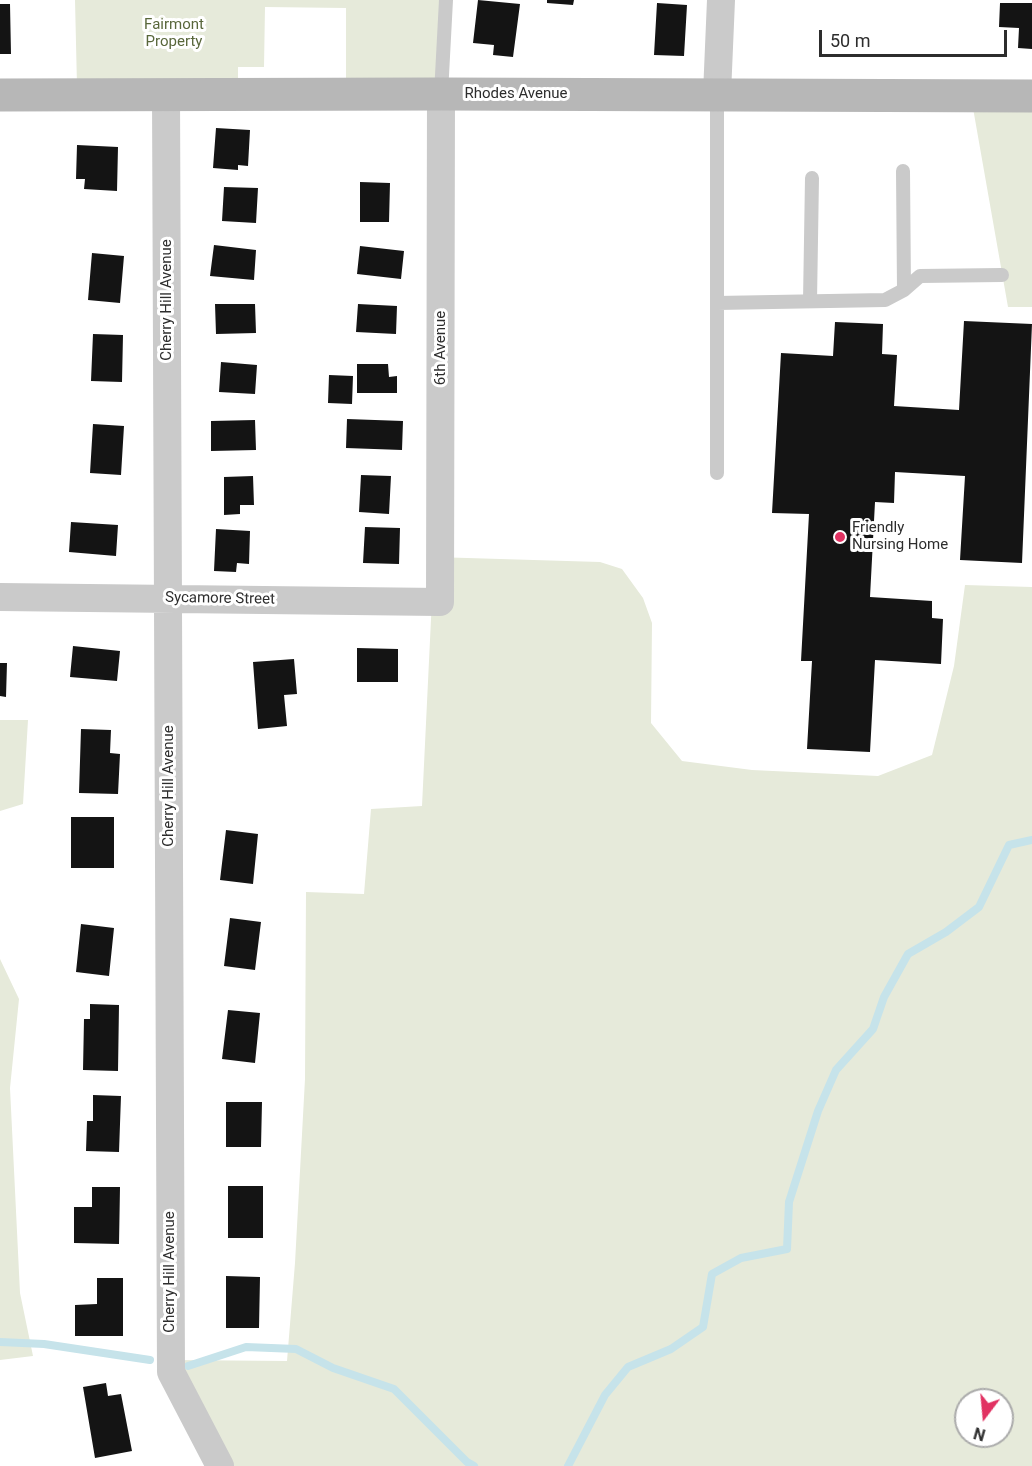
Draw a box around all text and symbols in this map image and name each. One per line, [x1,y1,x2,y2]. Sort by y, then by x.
park label: Fairmont Property [144,16,204,51]
scale bar [822,18,1010,56]
text: 50 m [830,30,870,51]
street label: Rhodes Avenue [465,85,567,103]
street label: Cherry Hill Avenue [158,239,176,361]
street label: 6th Avenue [432,311,450,385]
place label: Friendly Nursing Home [852,519,948,554]
marker: Friendly Nursing Home [833,530,847,544]
street label: Sycamore Street [165,589,275,609]
street label: Cherry Hill Avenue [160,725,178,847]
street label: Cherry Hill Avenue [161,1211,179,1333]
north arrow [954,1388,1014,1448]
text: N [971,1423,988,1445]

